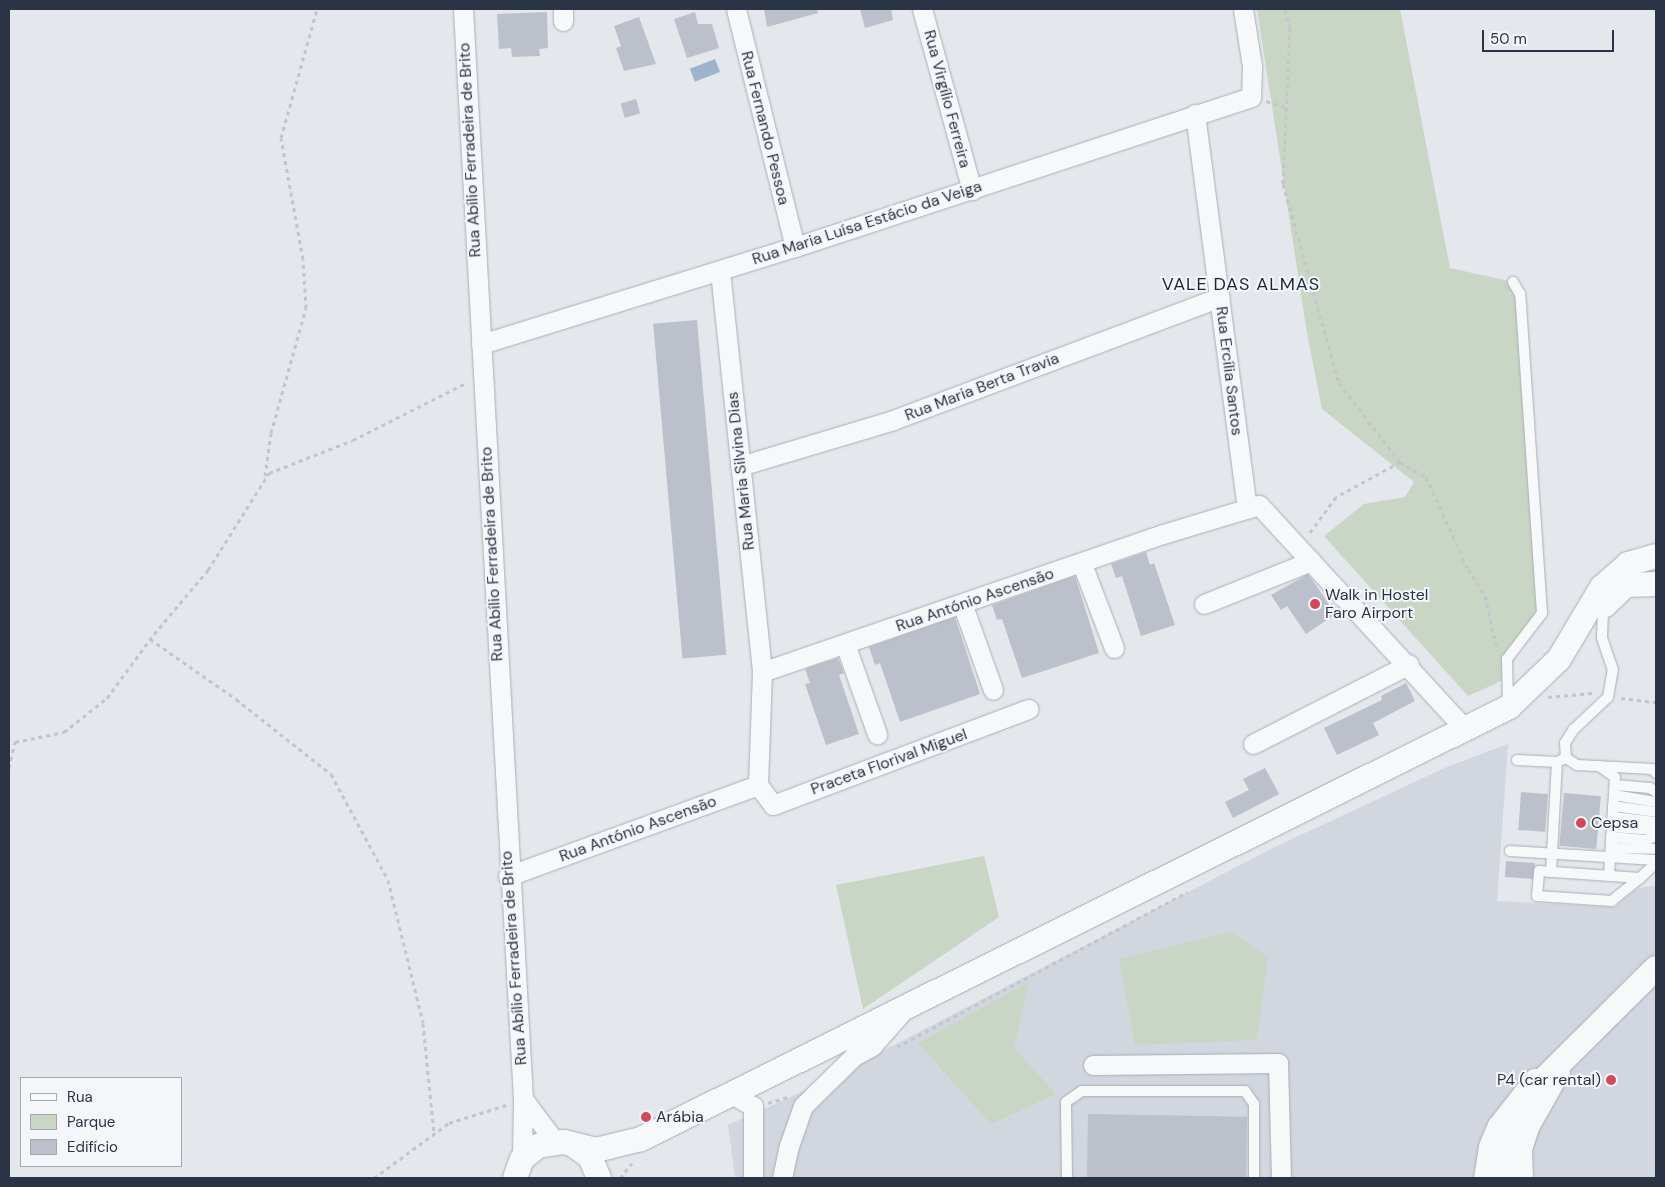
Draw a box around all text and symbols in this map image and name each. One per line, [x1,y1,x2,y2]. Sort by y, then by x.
scale bar [1485,20,1618,52]
street label: Rua Virgílio Ferreira [919,28,975,170]
text: 50 m [1490,29,1527,49]
street label: Rua Abílio Ferradeira de Brito [455,42,485,258]
street label: Rua Fernando Pessoa [737,49,793,207]
street label: Rua Maria Luísa Estácio da Veiga [750,177,984,269]
district label: VALE DAS ALMAS [1160,273,1322,295]
street label: Rua Ercília Santos [1212,305,1246,437]
street label: Rua Maria Berta Travia [902,349,1062,425]
street label: Rua Maria Silvina Dias [723,391,759,551]
street label: Rua Abílio Ferradeira de Brito [477,446,507,662]
street label: Rua António Ascensão [893,564,1057,636]
place label: Walk in Hostel Faro Airport [1325,585,1428,623]
marker: Walk in Hostel Faro Airport [1309,598,1321,610]
street label: Praceta Florival Miguel [808,725,970,799]
street label: Rua António Ascensão [557,792,719,866]
place label: Cepsa [1591,813,1638,833]
marker: Cepsa [1575,817,1587,829]
street label: Rua Abílio Ferradeira de Brito [497,850,531,1066]
place label: P4 (car rental) [1497,1070,1601,1090]
marker: P4 (car rental) [1605,1074,1617,1086]
legend [20,1077,182,1167]
text: Rua [67,1087,93,1107]
place label: Arábia [656,1107,704,1127]
marker: Arábia [640,1111,652,1123]
text: Parque [67,1112,115,1132]
text: Edifício [67,1137,118,1157]

